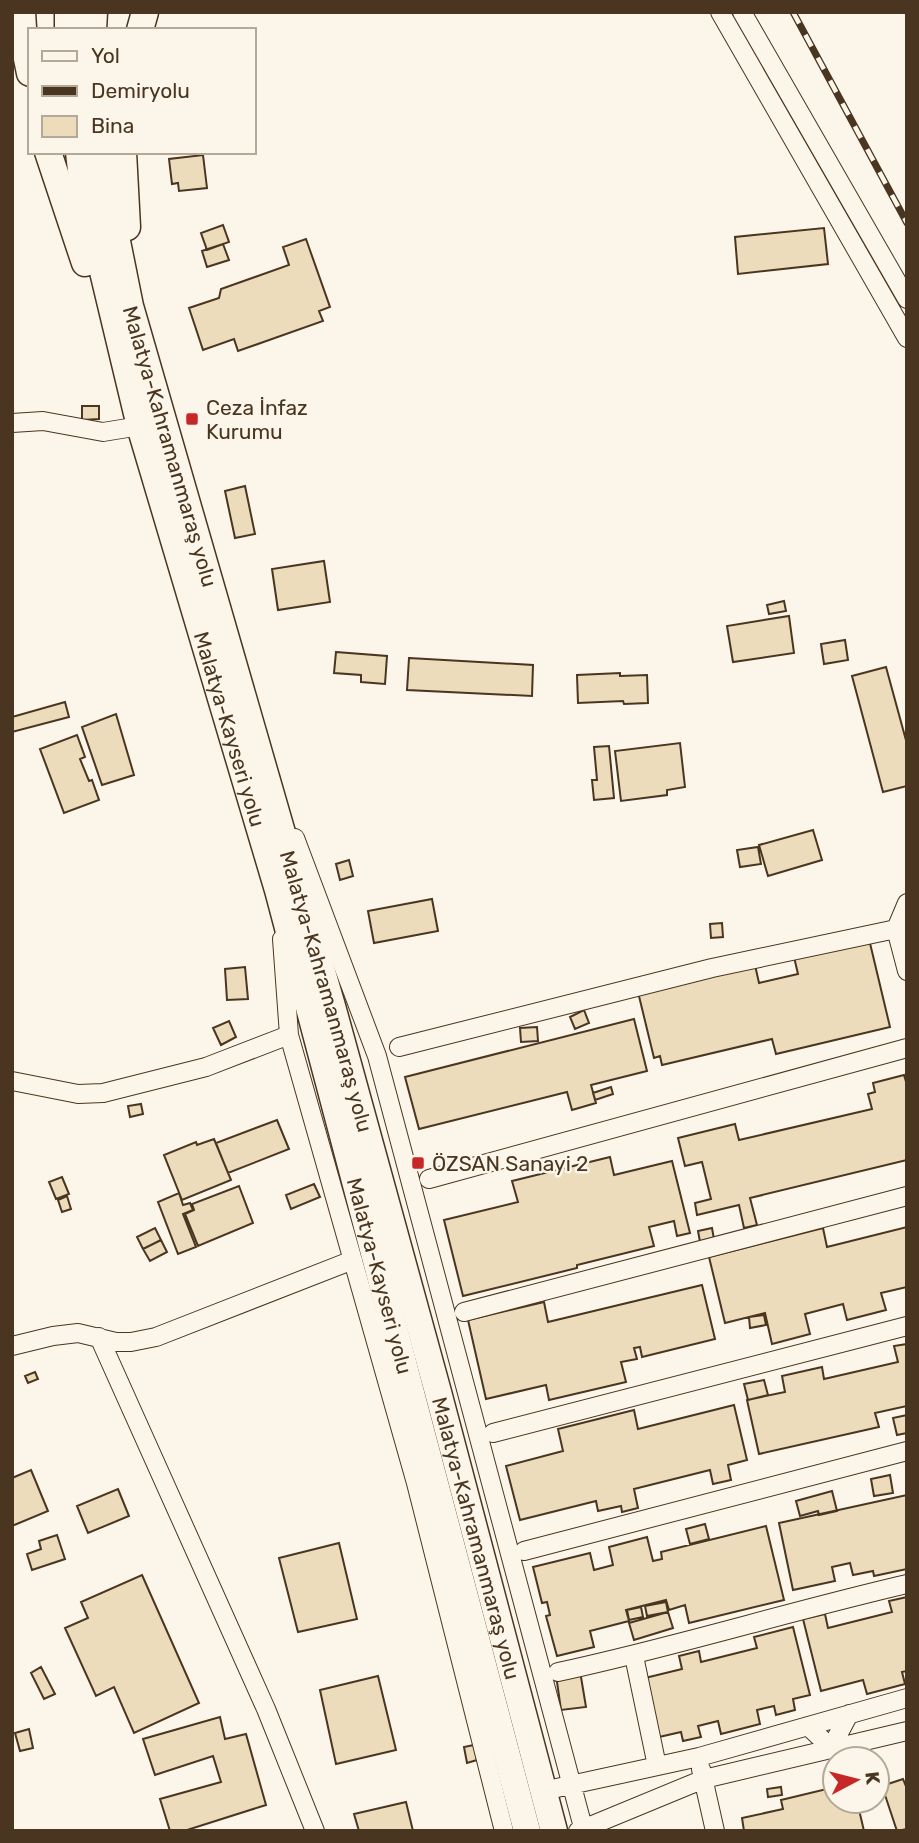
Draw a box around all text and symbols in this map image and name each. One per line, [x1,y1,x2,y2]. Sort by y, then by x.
legend [28,28,256,154]
text: Yol [91,43,120,68]
text: Demiryolu [91,78,190,103]
text: Bina [91,113,134,138]
street label: Malatya-Kahramanmaraş yolu [118,303,223,590]
place label: Ceza İnfaz Kurumu [206,395,308,444]
marker: Ceza İnfaz Kurumu [184,411,200,427]
street label: Malatya-Kayseri yolu [189,628,271,829]
street label: Malatya-Kahramanmaraş yolu [275,848,378,1135]
place label: ÖZSAN Sanayi 2 [432,1151,588,1176]
marker: ÖZSAN Sanayi 2 [410,1155,426,1171]
street label: Malatya-Kayseri yolu [342,1175,418,1377]
street label: Malatya-Kahramanmaraş yolu [427,1394,526,1682]
north arrow [821,1745,891,1815]
text: K [860,1770,885,1786]

